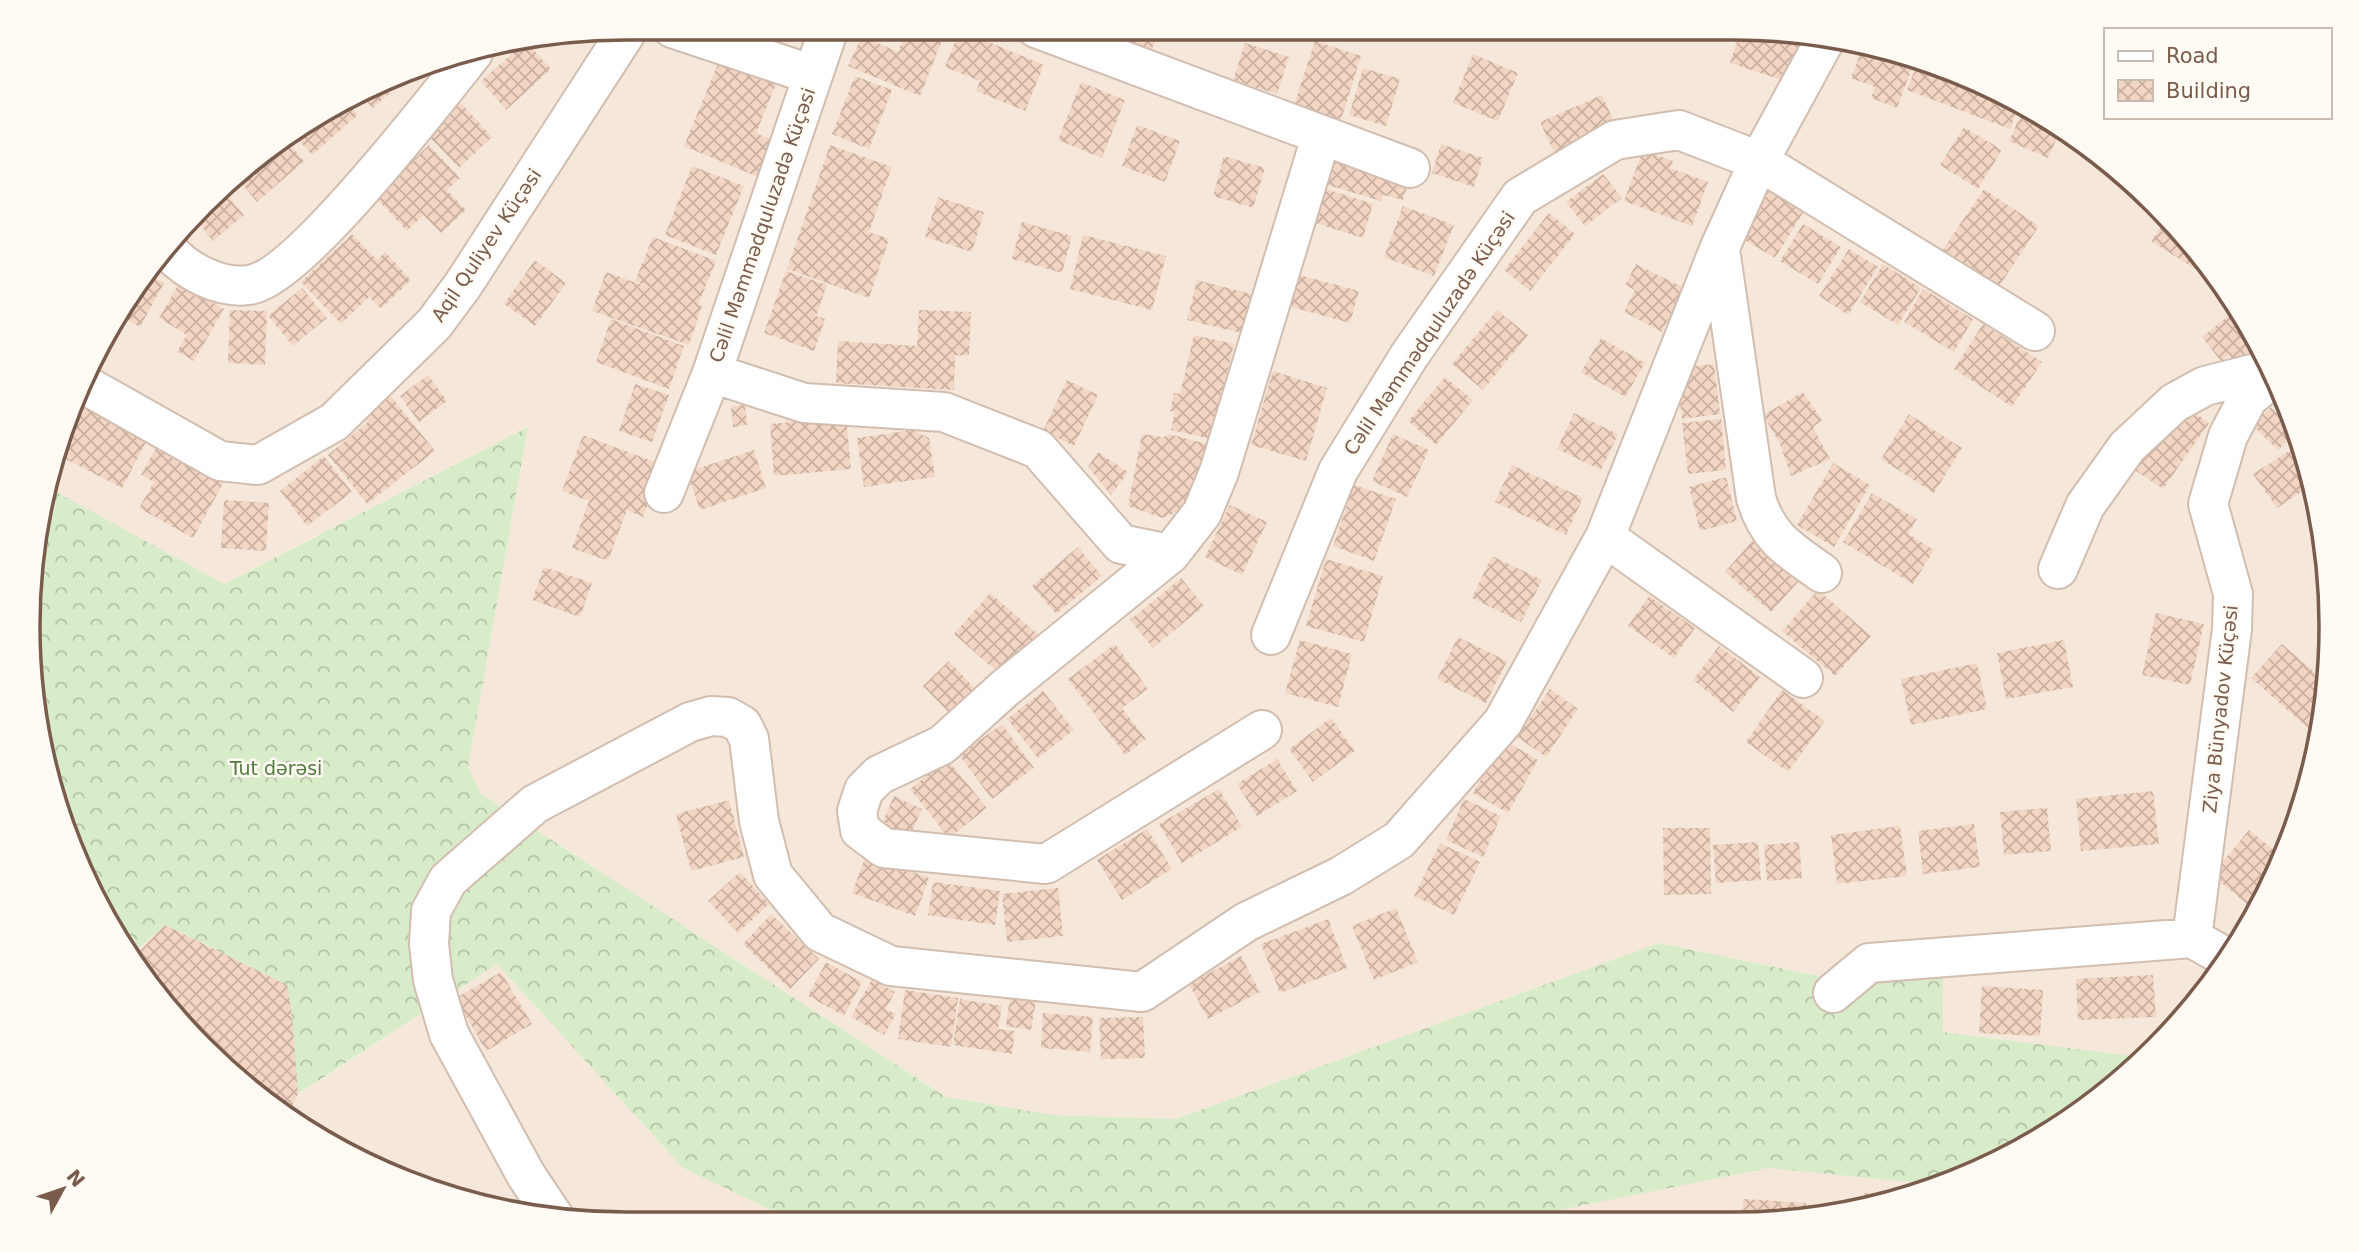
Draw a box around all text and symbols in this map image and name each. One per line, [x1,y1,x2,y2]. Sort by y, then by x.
legend [2104,28,2331,119]
text: Road [2166,44,2219,68]
text: Building [2166,79,2251,103]
street label: Cəlil Məmmədquluzadə Küçəsi [704,85,820,365]
street label: Aqil Quliyev Küçəsi [427,164,545,326]
street label: Cəlil Məmmədquluzadə Küçəsi [1339,207,1519,459]
street label: Ziya Bünyadov Küçəsi [2198,604,2242,814]
park label: Tut dərəsi [229,757,322,779]
north arrow [28,1154,98,1224]
text: N [62,1165,90,1191]

